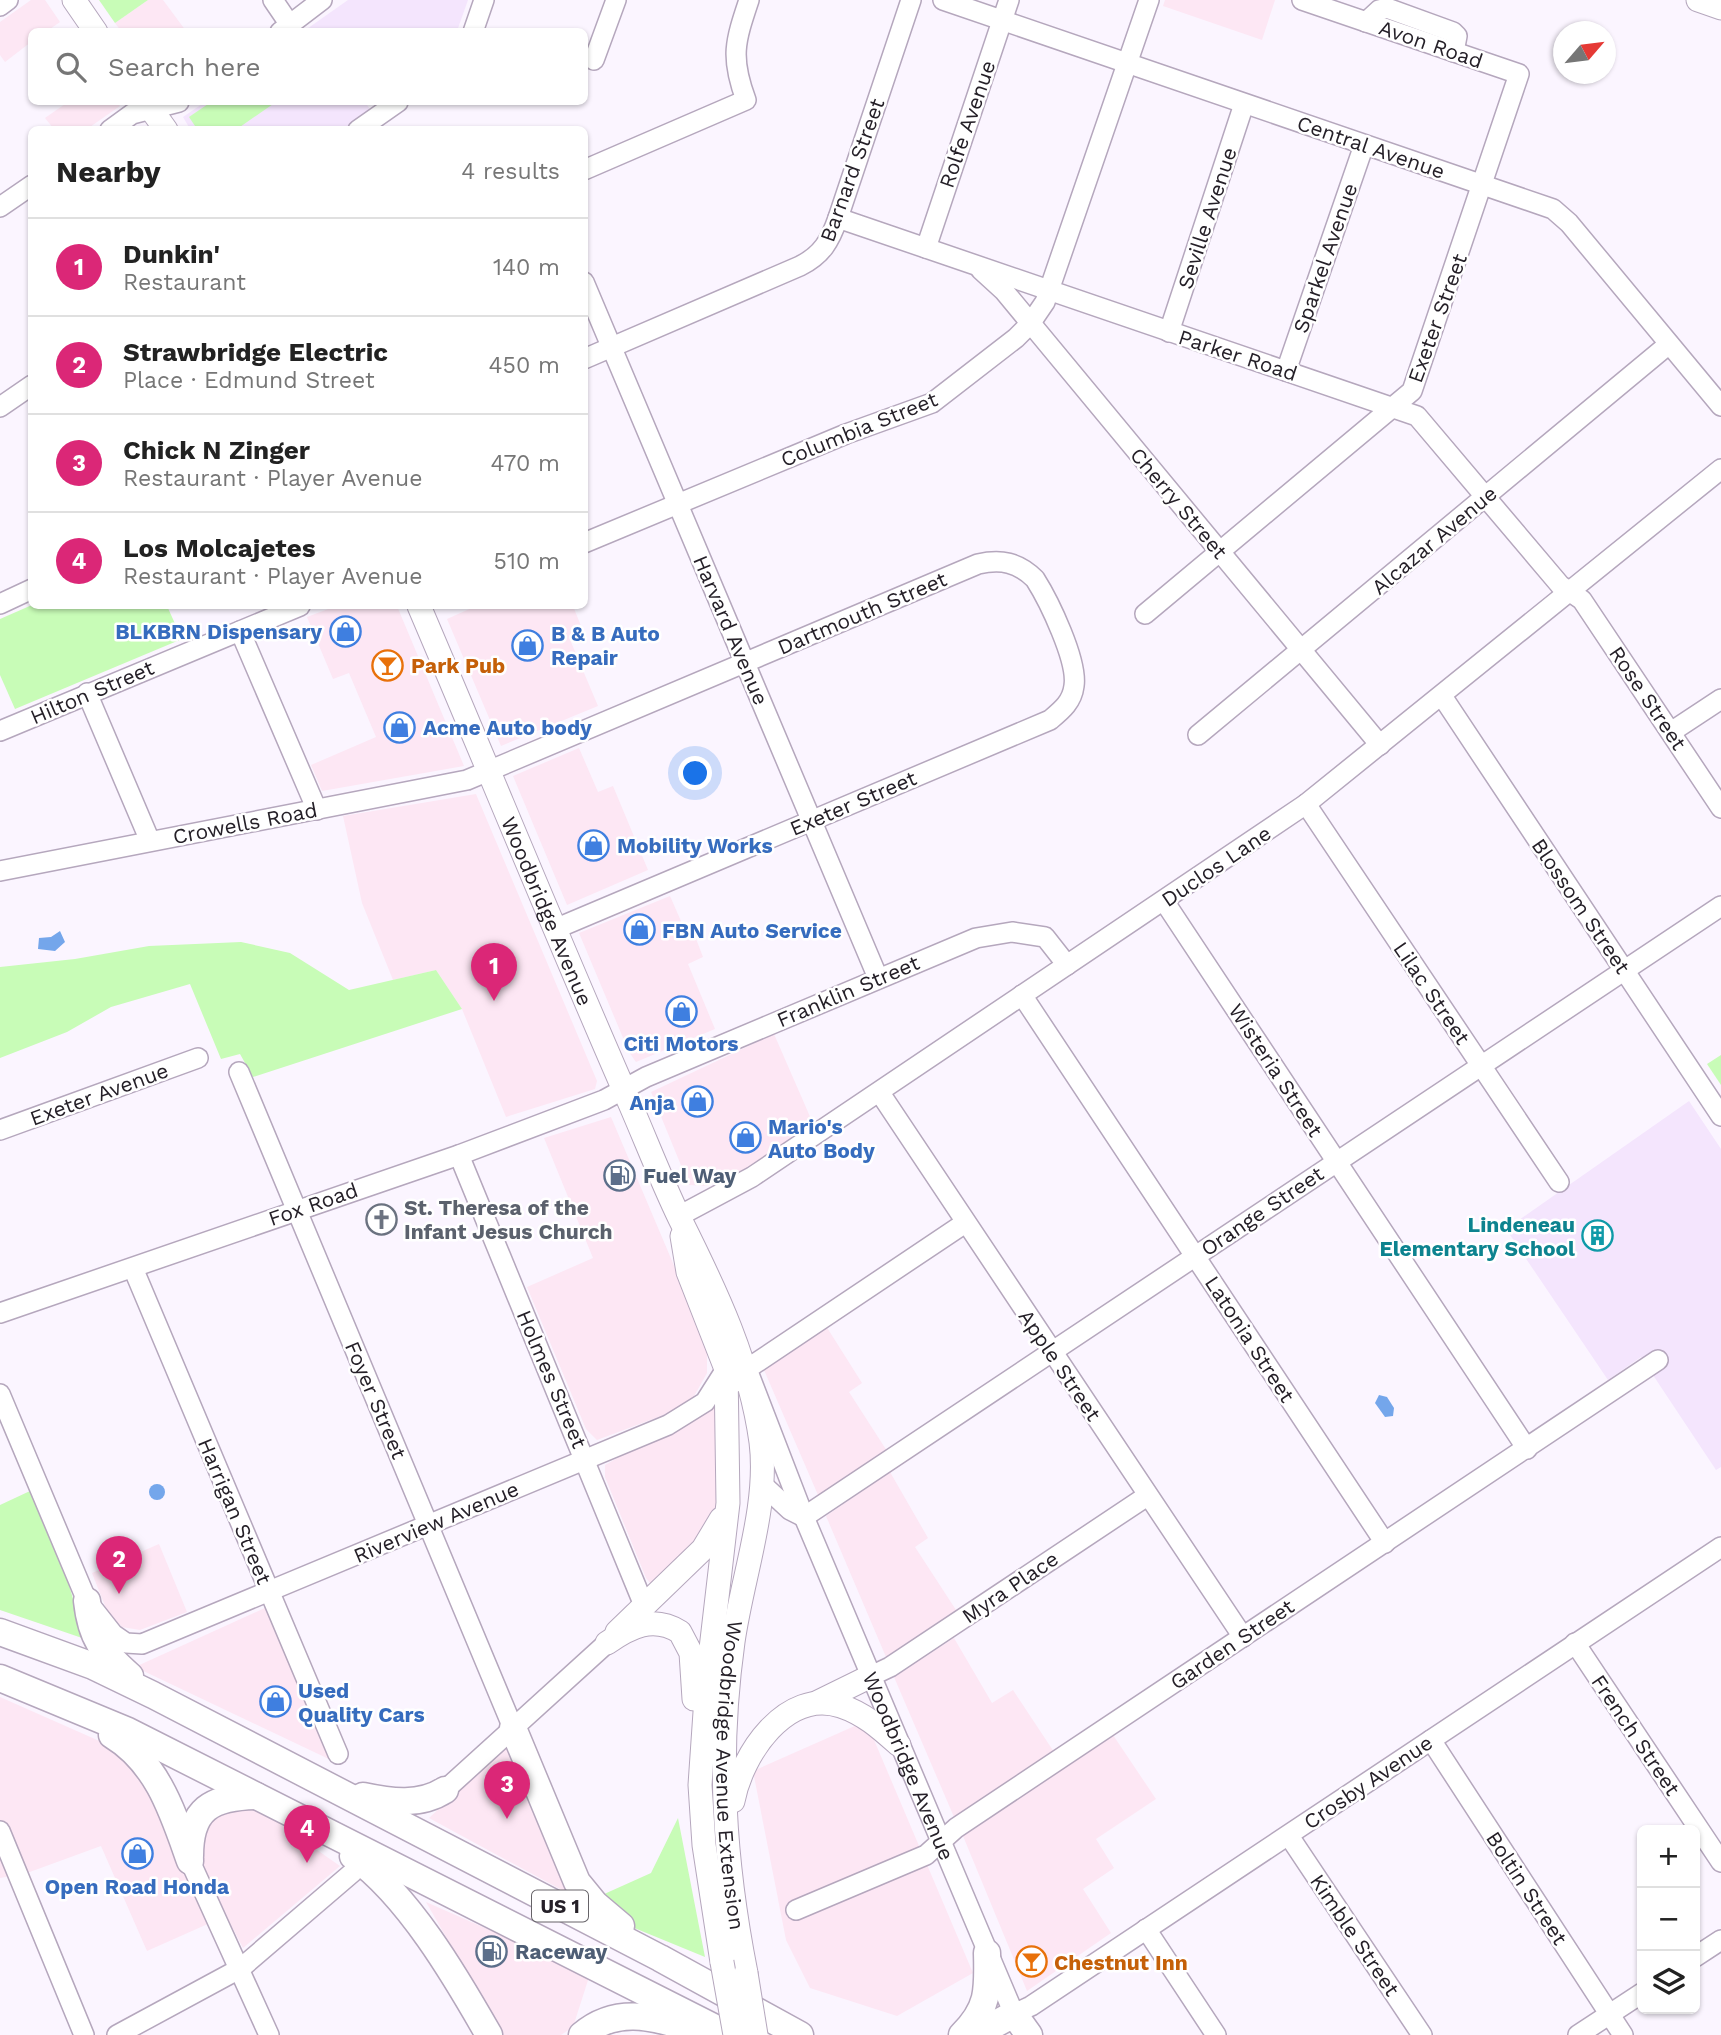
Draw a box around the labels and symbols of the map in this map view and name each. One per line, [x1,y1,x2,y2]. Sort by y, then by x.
street label: Avon Road [1376,15,1486,73]
north arrow [1553,21,1616,84]
street label: Rolfe Avenue [933,57,1001,191]
street label: Barnard Street [814,95,890,245]
street label: Central Avenue [1294,110,1448,184]
street label: Seville Avenue [1172,144,1242,292]
street label: Sparkel Avenue [1288,180,1362,336]
street label: Exeter Street [1402,250,1472,386]
street label: Parker Road [1175,324,1301,386]
street label: Columbia Street [777,386,941,472]
street label: Cherry Street [1125,442,1233,564]
street label: Alcazar Avenue [1366,480,1502,600]
street label: Harvard Avenue [688,551,774,709]
street label: Dartmouth Street [774,566,951,660]
shop icon: BLKBRN Dispensary [328,614,362,648]
place label: BLKBRN Dispensary [115,619,322,644]
place label: B & B Auto Repair [551,621,660,670]
shop icon: B & B Auto Repair [511,628,545,662]
street label: Rose Street [1604,641,1692,755]
bar icon: Park Pub [371,648,405,682]
place label: Park Pub [411,653,505,678]
street label: Hilton Street [26,655,158,729]
shop icon: Acme Auto body [383,710,417,744]
place label: Acme Auto body [423,715,592,740]
your location [678,756,712,790]
street label: Exeter Street [786,765,920,841]
street label: Crowells Road [171,797,319,849]
street label: Woodbridge Avenue [497,813,598,1009]
street label: Duclos Lane [1157,820,1275,912]
shop icon: Mobility Works [577,828,611,862]
place label: Mobility Works [617,833,773,858]
street label: Blossom Street [1527,834,1636,979]
shop icon: FBN Auto Service [622,913,656,947]
place label: FBN Auto Service [662,918,842,943]
street label: Lilac Street [1388,937,1476,1049]
pin: 1 [471,943,517,1001]
street label: Franklin Street [773,950,923,1032]
shop icon: Citi Motors [664,994,698,1028]
street label: Wisteria Street [1224,999,1328,1141]
place label: Citi Motors [623,1031,739,1056]
street label: Exeter Avenue [26,1057,172,1131]
shop icon: Anja [681,1085,715,1119]
place label: Anja [629,1090,676,1115]
place label: Mario's Auto Body [768,1114,875,1163]
shop icon: Mario's Auto Body [728,1121,762,1155]
fuel station icon: Fuel Way [603,1158,637,1192]
street label: Orange Street [1196,1161,1328,1261]
place label: Fuel Way [643,1163,736,1188]
street label: Fox Road [265,1177,361,1231]
place label: St. Theresa of the Infant Jesus Church [404,1195,613,1244]
church icon: St. Theresa of the Infant Jesus Church [364,1202,398,1236]
place label: Lindeneau Elementary School [1379,1212,1575,1261]
building icon: Lindeneau Elementary School [1581,1219,1615,1253]
street label: Latonia Street [1200,1271,1300,1407]
street label: Apple Street [1014,1304,1107,1426]
street label: Holmes Street [512,1306,592,1452]
street label: Foyer Street [340,1337,412,1463]
street label: Harrigan Street [193,1434,277,1588]
street label: Riverview Avenue [350,1476,522,1568]
pin: 2 [96,1536,142,1594]
street label: Myra Place [957,1546,1063,1628]
street label: Garden Street [1165,1593,1299,1695]
street label: Woodbridge Avenue Extension [712,1619,751,1931]
street label: Woodbridge Avenue [858,1668,960,1864]
street label: French Street [1586,1670,1686,1800]
place label: Used Quality Cars [298,1678,425,1727]
shop icon: Used Quality Cars [258,1685,292,1719]
street label: Crosby Avenue [1299,1730,1437,1834]
pin: 3 [484,1761,530,1819]
pin: 4 [284,1805,330,1863]
street label: Boltin Street [1481,1827,1573,1950]
shop icon: Open Road Honda [120,1837,154,1871]
street label: Kimble Street [1305,1869,1405,2001]
place label: Open Road Honda [45,1874,230,1899]
road number: US 1 [532,1890,588,1922]
fuel station icon: Raceway [475,1934,509,1968]
place label: Raceway [515,1939,608,1964]
bar icon: Chestnut Inn [1014,1945,1048,1979]
place label: Chestnut Inn [1054,1950,1188,1975]

